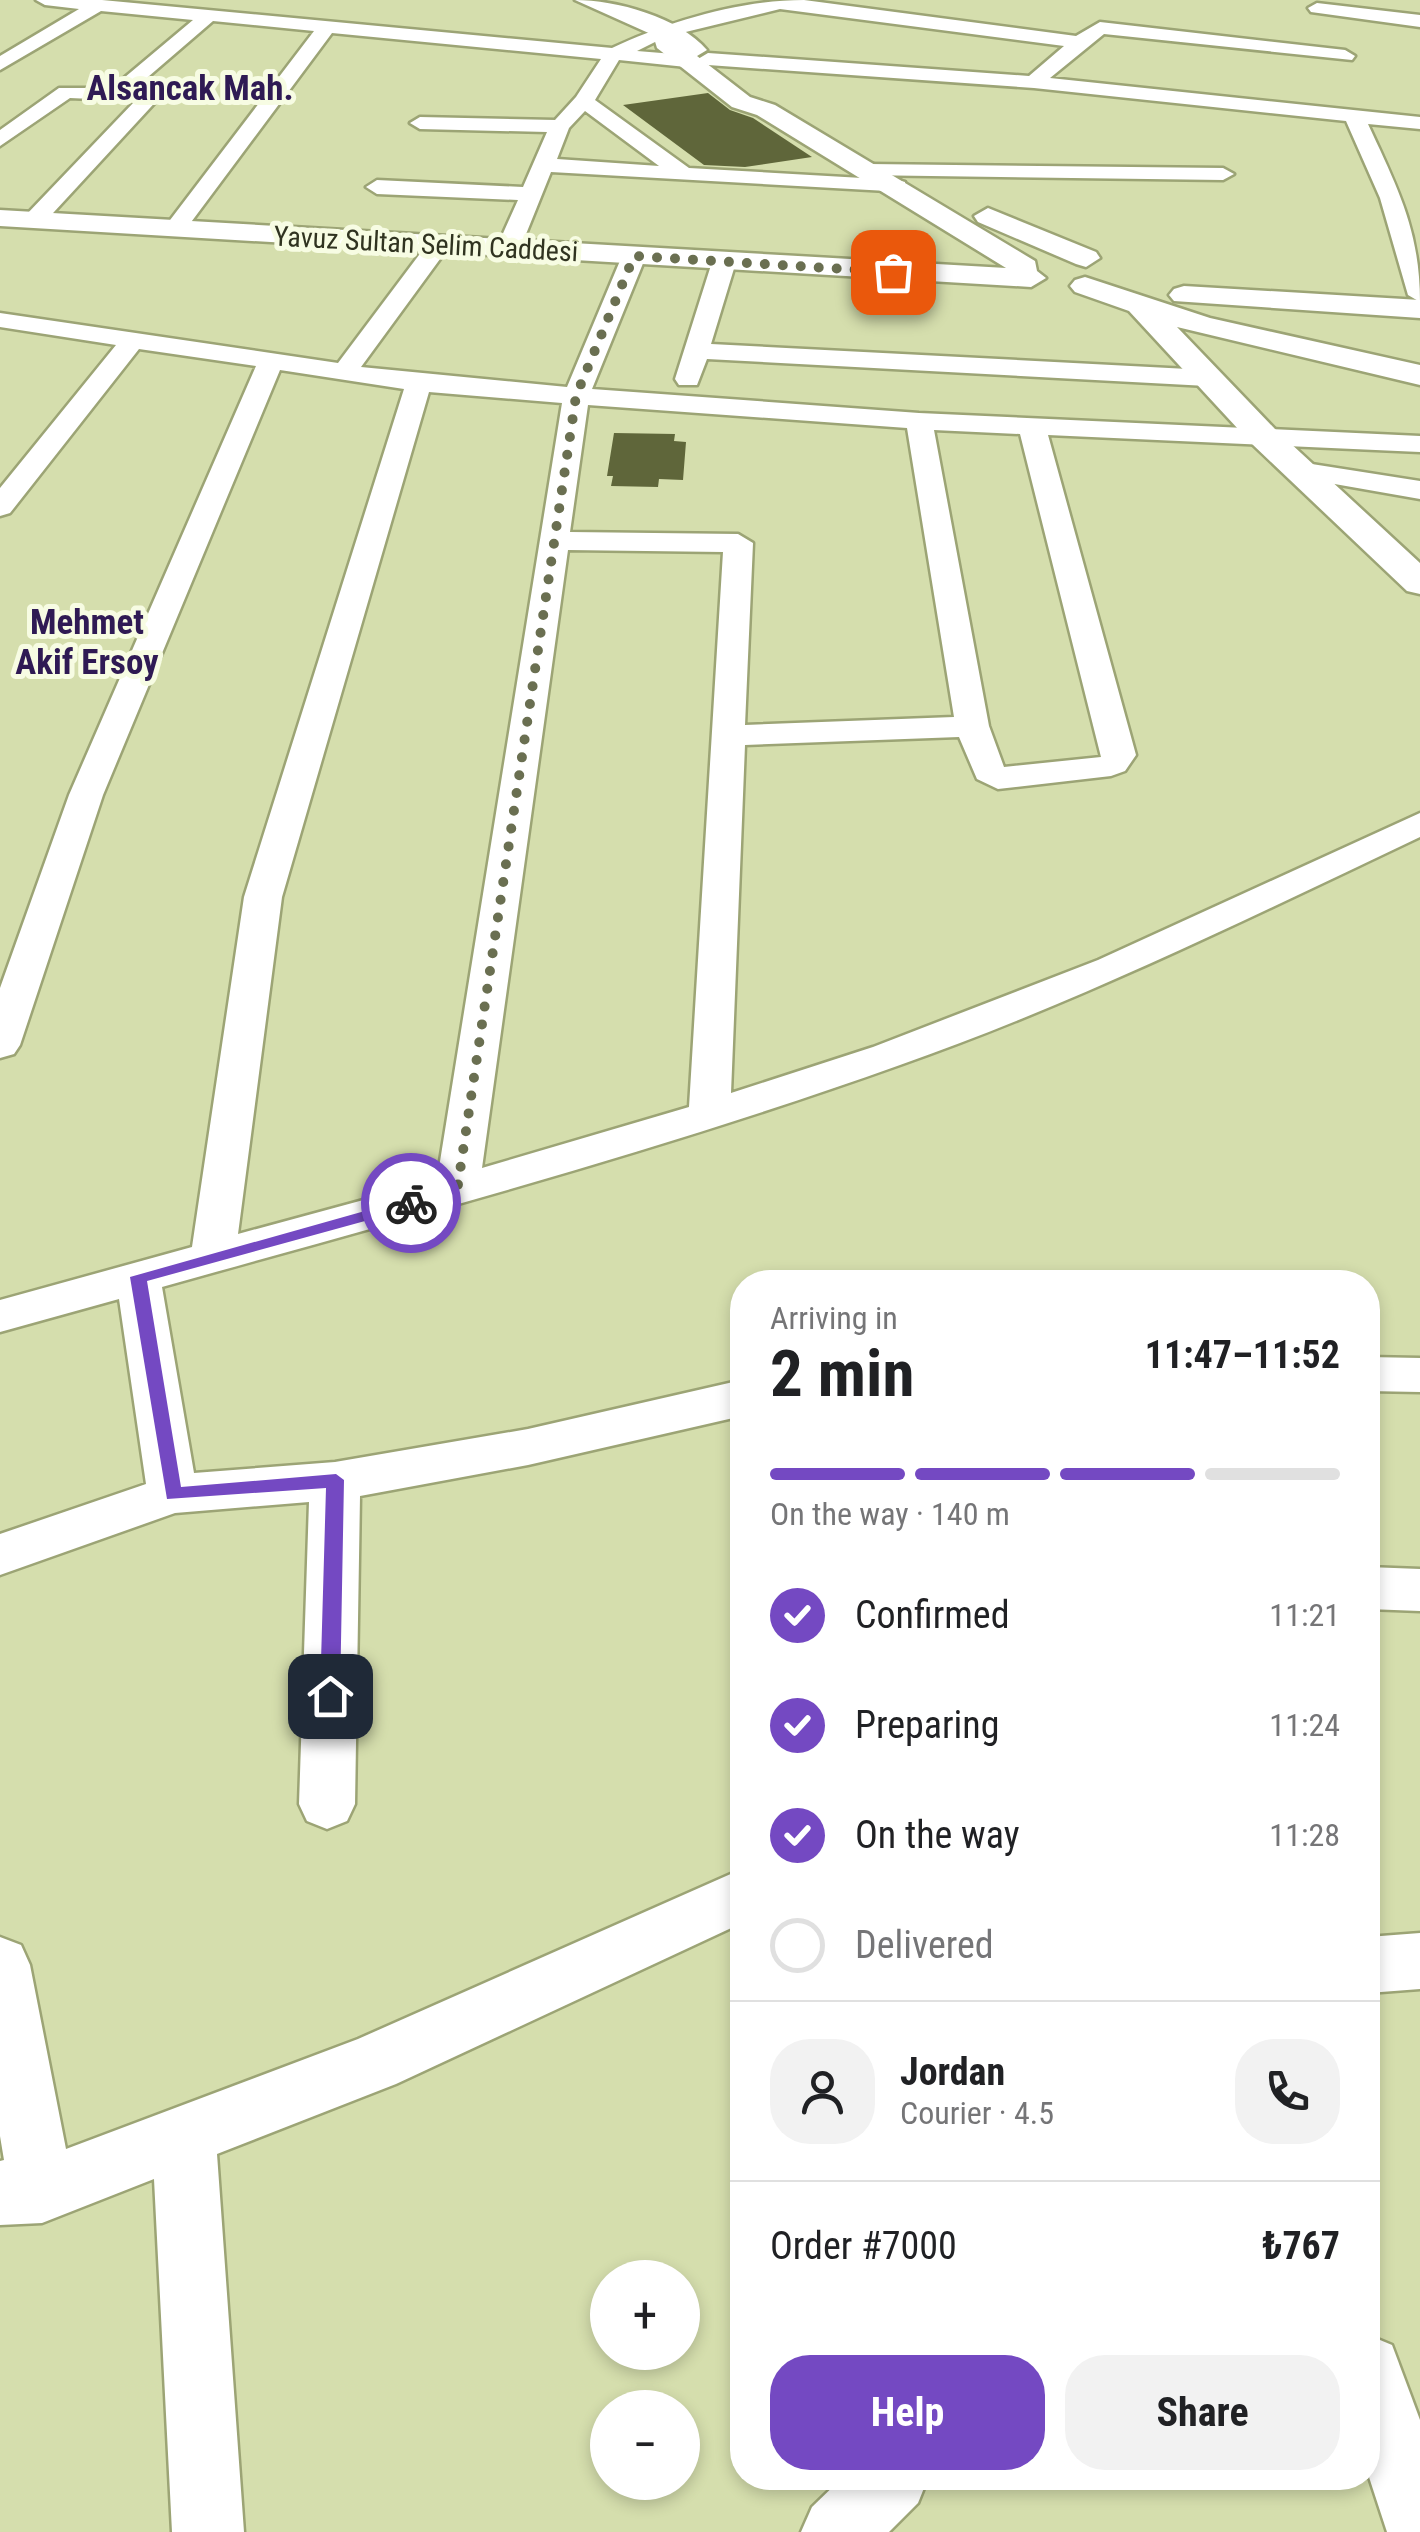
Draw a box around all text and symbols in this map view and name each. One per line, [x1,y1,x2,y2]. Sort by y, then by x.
district label: Alsancak Mah. [86,68,294,109]
street label: Yavuz Sultan Selim Caddesi [273,220,579,268]
pin [851,230,936,315]
icon: bag [866,245,921,300]
district label: Mehmet Akif Ersoy [15,602,159,683]
courier [361,1153,461,1253]
icon: bike [384,1176,439,1231]
text: Arriving in [770,1299,898,1337]
text: 11:47–11:52 [1145,1333,1340,1377]
text: 2 min [770,1336,914,1412]
text: On the way · 140 m [770,1495,1010,1533]
icon: check [770,1588,825,1643]
text: Confirmed [855,1593,1010,1637]
text: 11:21 [1269,1596,1340,1634]
pin [288,1654,373,1739]
icon: home [303,1669,358,1724]
icon: check [770,1698,825,1753]
text: Preparing [855,1703,1000,1747]
text: 11:24 [1269,1706,1340,1744]
icon: check [770,1808,825,1863]
text: On the way [855,1813,1020,1857]
text: 11:28 [1269,1816,1340,1854]
text: Delivered [855,1923,994,1967]
button: person [770,2039,875,2144]
button: phone [1235,2039,1340,2144]
text: Jordan [900,2050,1005,2094]
text: Courier · 4.5 [900,2094,1054,2132]
text: Order #7000 [770,2224,957,2268]
text: ₺767 [1262,2224,1340,2268]
map controls [590,2260,700,2500]
button: + [590,2260,700,2370]
button: Help [770,2355,1045,2470]
button: Share [1065,2355,1340,2470]
button: − [590,2390,700,2500]

